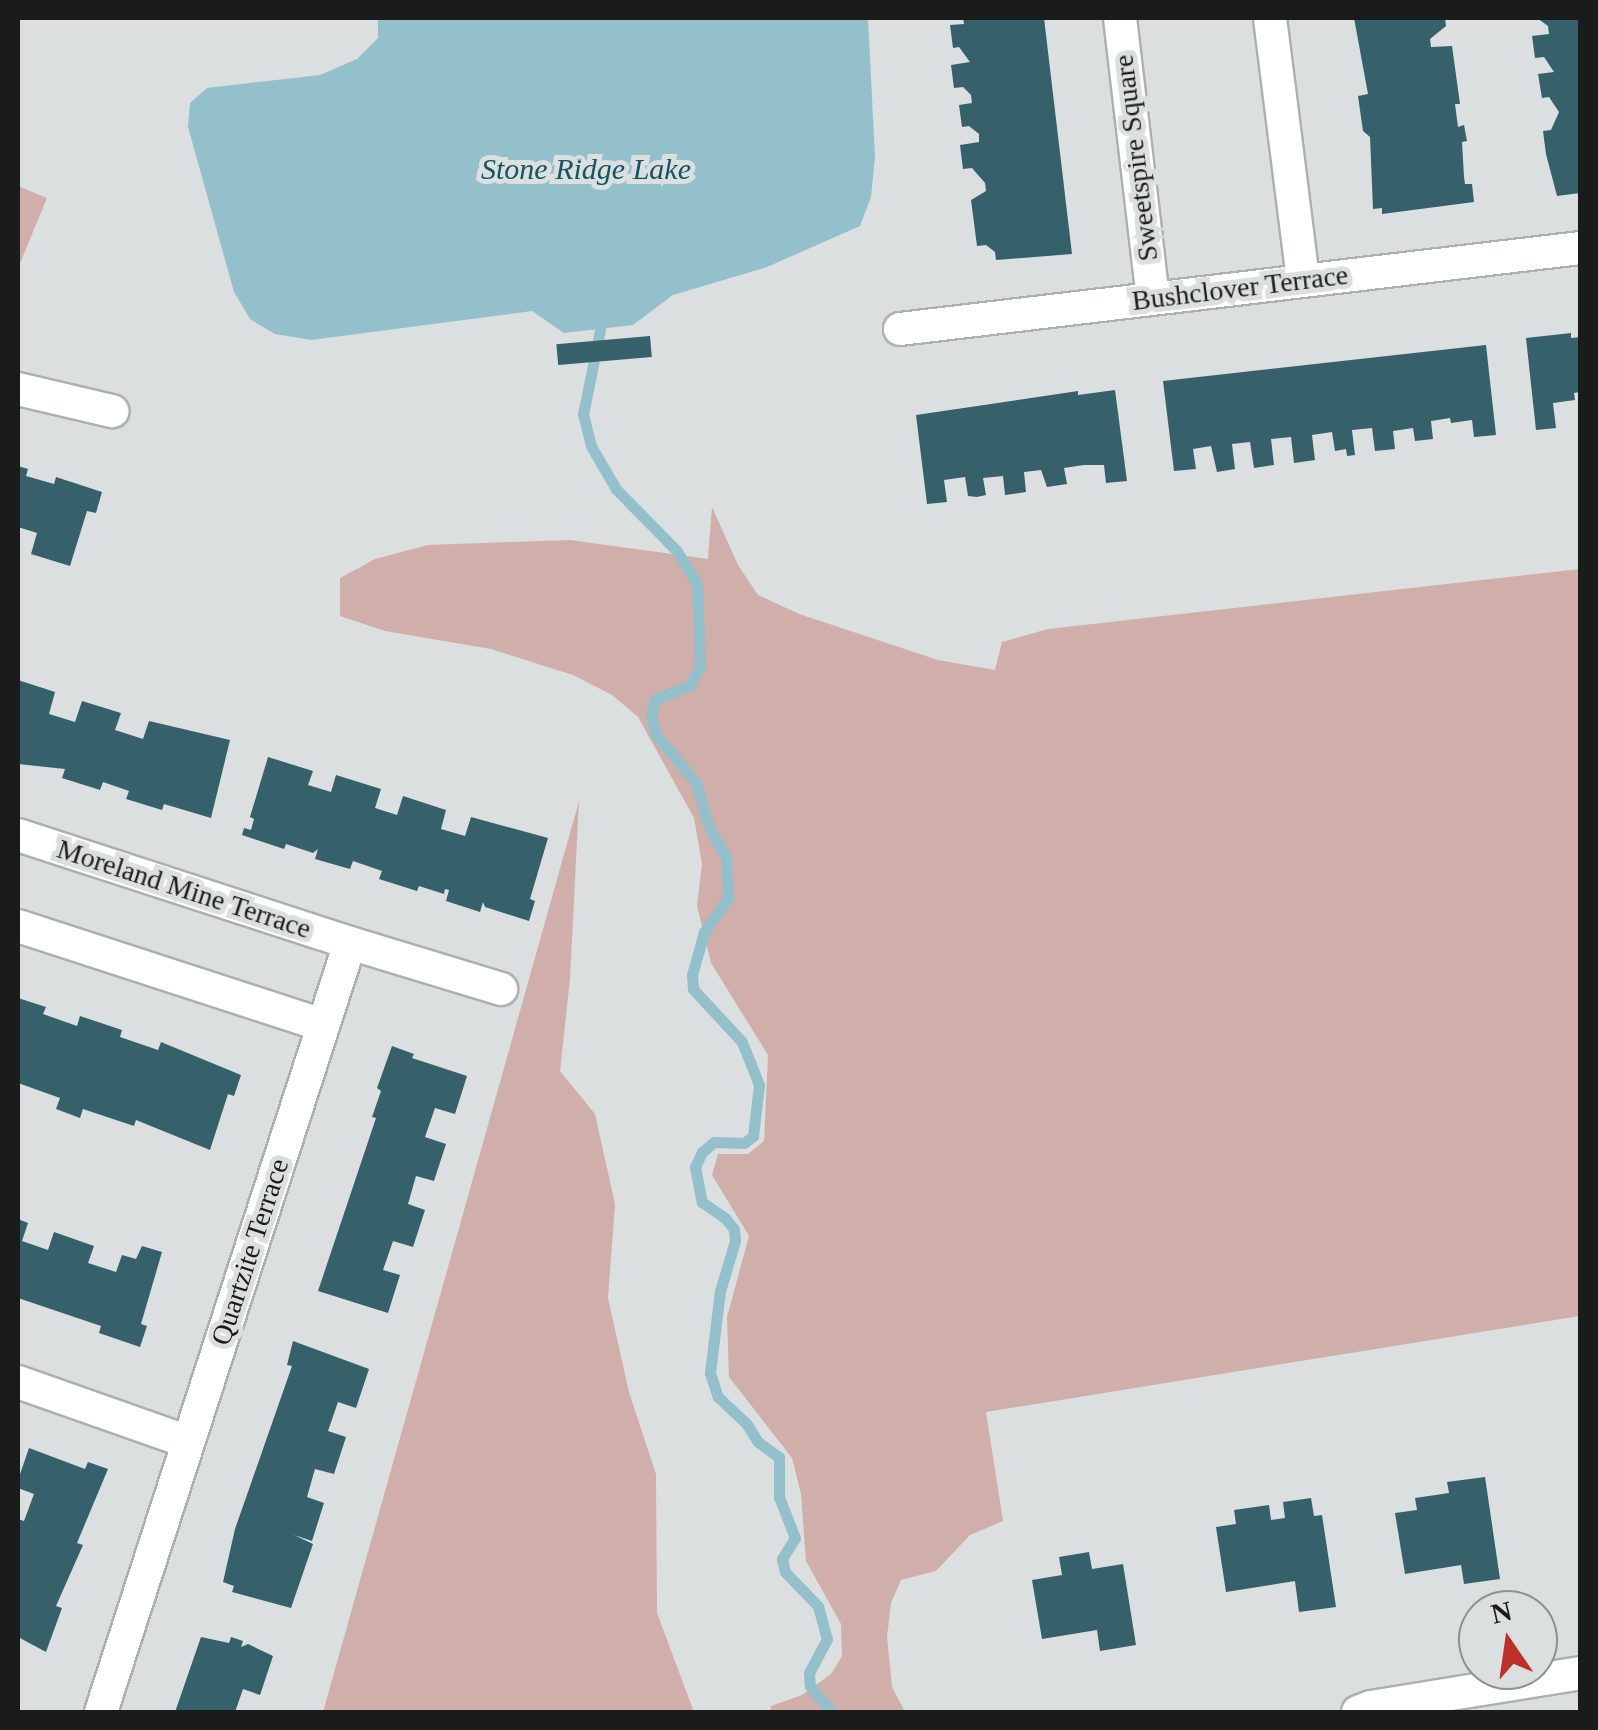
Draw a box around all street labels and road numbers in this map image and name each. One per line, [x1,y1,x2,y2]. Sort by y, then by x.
street label: Sweetspire Square [1107,53,1165,263]
street label: Bushclover Terrace [1130,258,1350,318]
street label: Moreland Mine Terrace [53,832,315,946]
street label: Quartzite Terrace [204,1154,296,1350]

